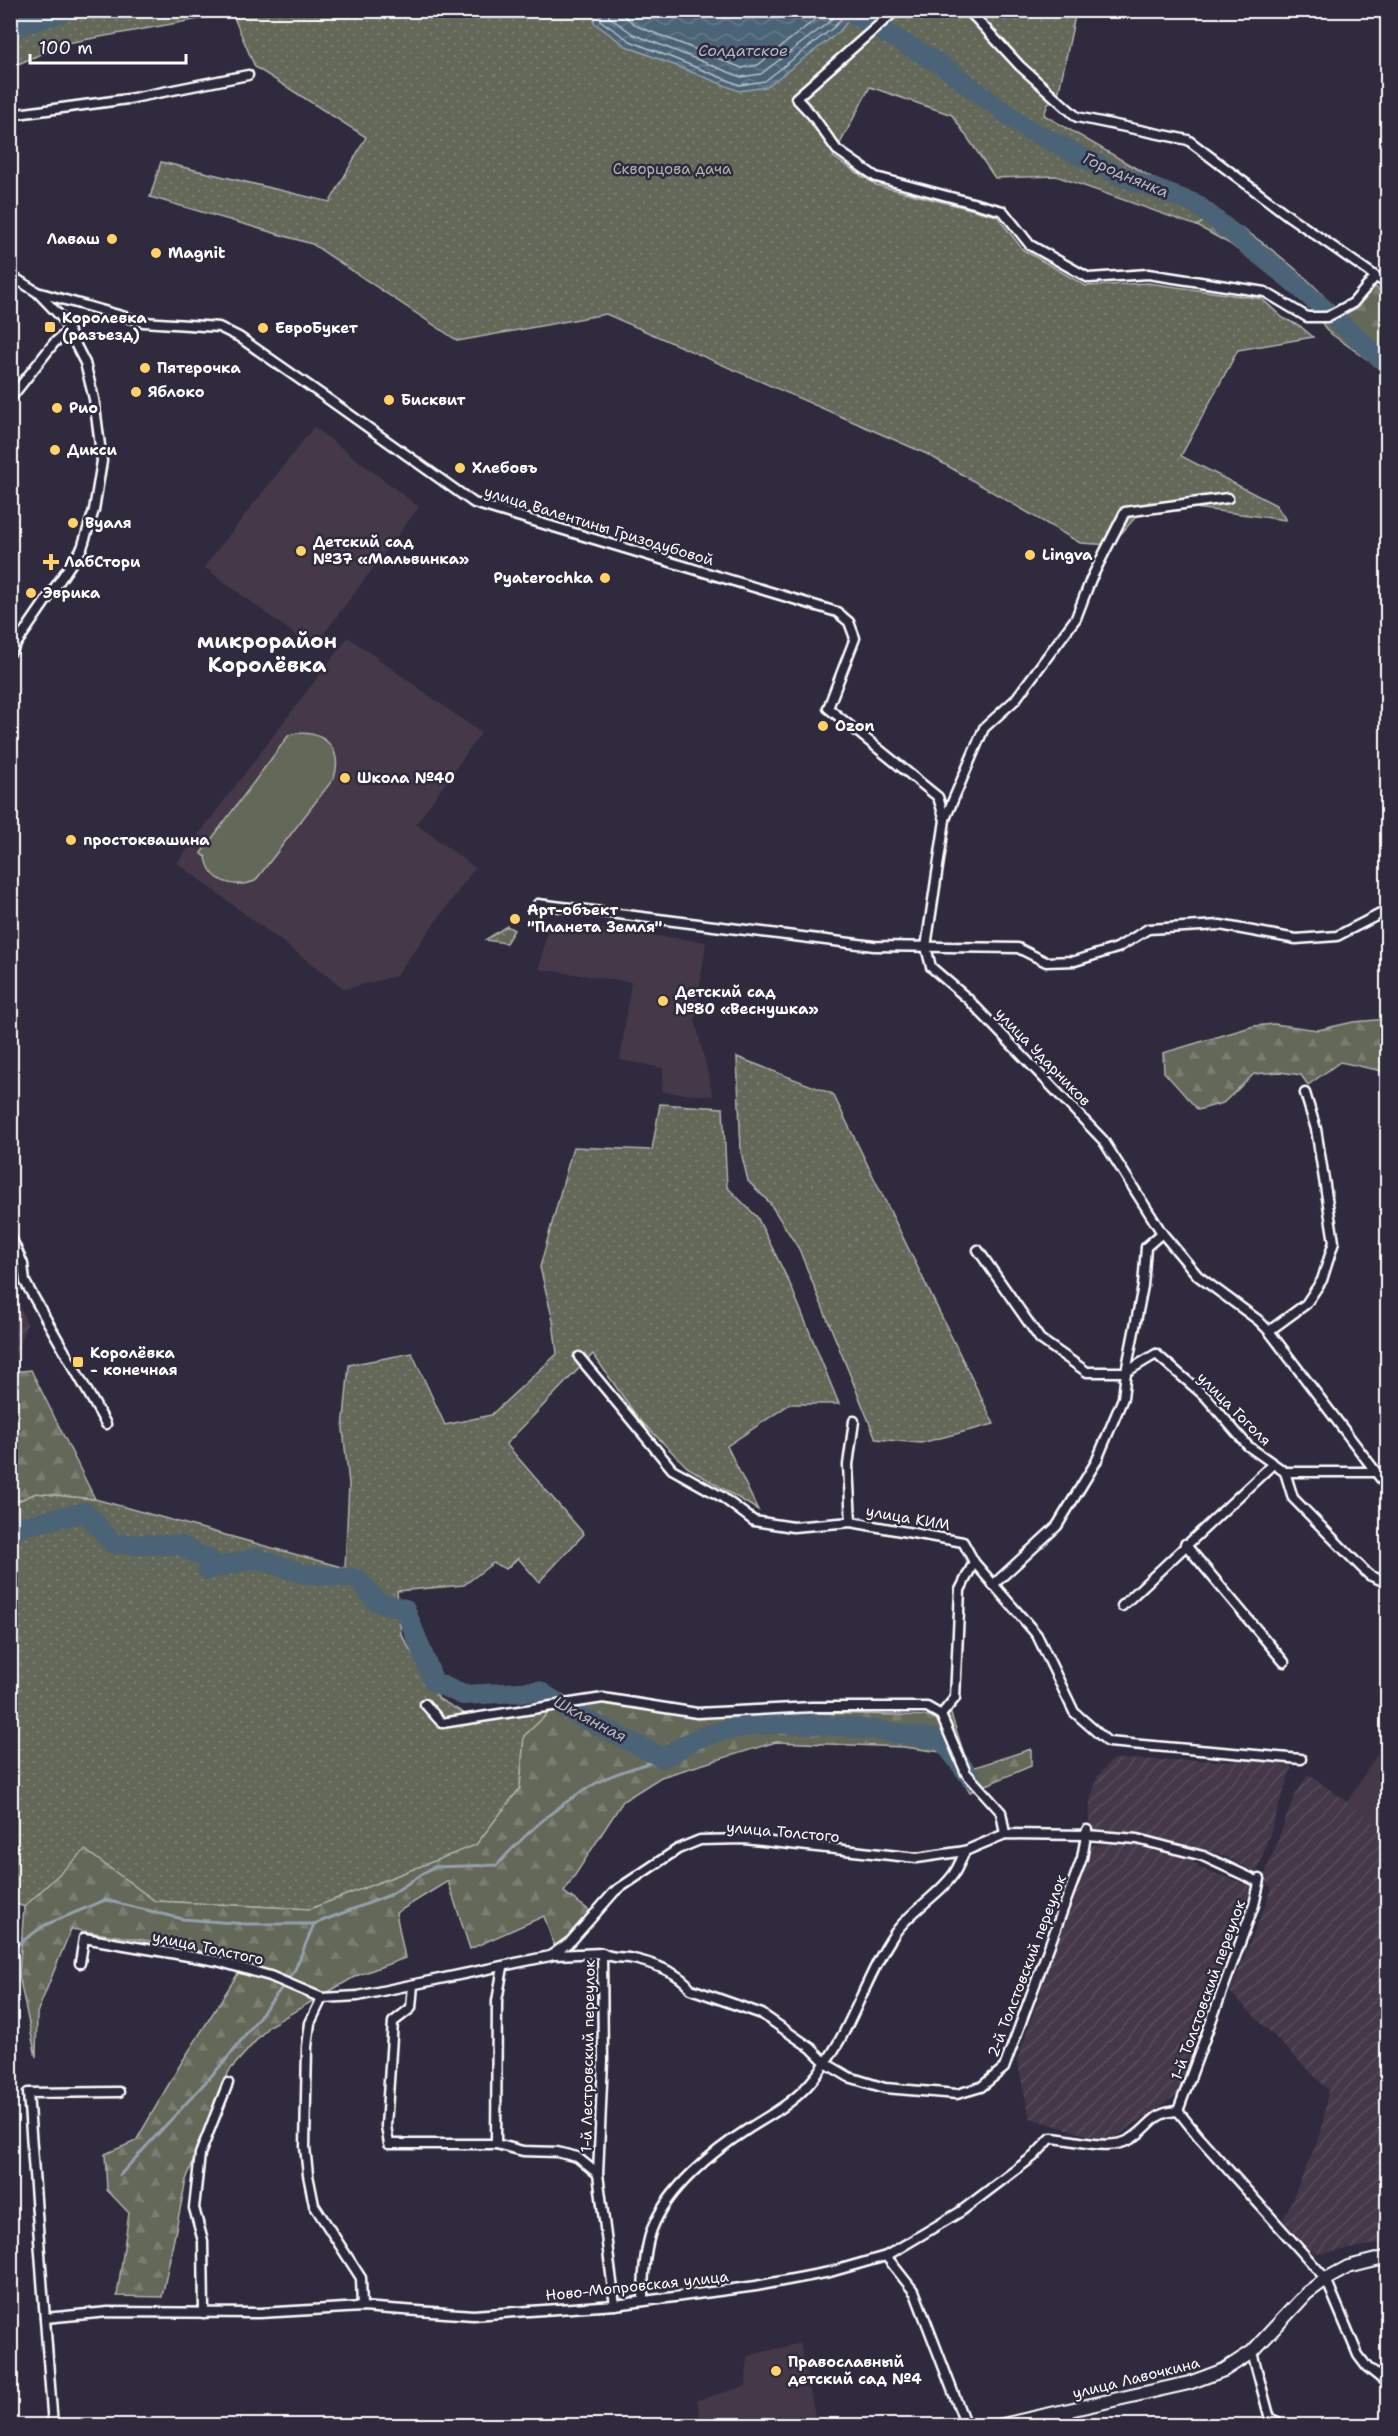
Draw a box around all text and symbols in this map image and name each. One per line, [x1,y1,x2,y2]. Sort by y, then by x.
scale bar [30,27,186,65]
text: 100 m [39,36,93,60]
water label: Солдатское [698,40,788,61]
water label: Городнянка [1080,148,1172,202]
park label: Скворцова дача [613,159,732,179]
place label: Лаваш [47,229,100,249]
marker: Лаваш [105,232,119,246]
place label: Magnit [168,243,225,263]
marker: Magnit [149,246,163,260]
place label: Королевка (разъезд) [62,308,148,345]
place label: ЕвроБукет [275,318,358,338]
marker: Королевка (разъезд) [43,320,57,334]
marker: ЕвроБукет [256,321,270,335]
place label: Пятерочка [157,358,241,378]
marker: Пятерочка [138,361,152,375]
place label: Яблоко [148,382,205,402]
marker: Яблоко [129,385,143,399]
place label: Бисквит [401,390,466,410]
marker: Бисквит [382,393,396,407]
place label: Рио [69,398,98,418]
marker: Рио [50,401,64,415]
place label: Дикси [67,440,117,460]
marker: Дикси [48,443,62,457]
place label: Хлебовъ [472,458,538,478]
marker: Хлебовъ [453,461,467,475]
street label: улица Валентины Гризодубовой [482,481,716,571]
place label: Вуаля [85,513,132,533]
marker: Вуаля [66,516,80,530]
place label: Детский сад №37 «Мальвинка» [313,532,469,569]
marker: Детский сад №37 «Мальвинка» [294,544,308,558]
place label: Lingva [1042,545,1093,565]
marker: Lingva [1023,548,1037,562]
place label: ЛабСтори [64,552,141,572]
marker: ЛабСтори [42,553,60,571]
place label: Pyaterochka [493,568,594,588]
marker: Pyaterochka [598,571,612,585]
place label: Эврика [43,583,101,603]
marker: Эврика [24,586,38,600]
district label: микрорайон Королёвка [197,627,337,679]
place label: Ozon [835,716,875,736]
marker: Ozon [816,719,830,733]
place label: Школа №40 [357,768,455,788]
marker: Школа №40 [338,771,352,785]
place label: простоквашина [83,830,210,850]
marker: простоквашина [64,833,78,847]
place label: Арт-объект "Планета Земля" [527,900,663,937]
marker: Арт-объект "Планета Земля" [508,912,522,926]
place label: Детский сад №80 «Веснушка» [675,982,819,1019]
marker: Детский сад №80 «Веснушка» [656,994,670,1008]
street label: улица Ударников [991,1004,1095,1110]
place label: Королёвка - конечная [90,1343,178,1380]
marker: Королёвка - конечная [71,1355,85,1369]
street label: улица Гоголя [1193,1368,1275,1450]
street label: улица КИМ [864,1501,952,1535]
water label: Шклянная [550,1691,630,1747]
street label: улица Толстого [726,1817,840,1847]
street label: 2-й Толстовский переулок [983,1872,1071,2060]
street label: 1-й Толстовский переулок [1166,1897,1250,2083]
street label: улица Толстого [150,1926,266,1970]
street label: 1-й Лестровский переулок [576,1959,600,2153]
street label: Ново-Мопровская улица [544,2266,730,2306]
place label: Православный детский сад №4 [788,2352,922,2389]
street label: улица Лавочкина [1070,2352,1202,2403]
marker: Православный детский сад №4 [769,2364,783,2378]

